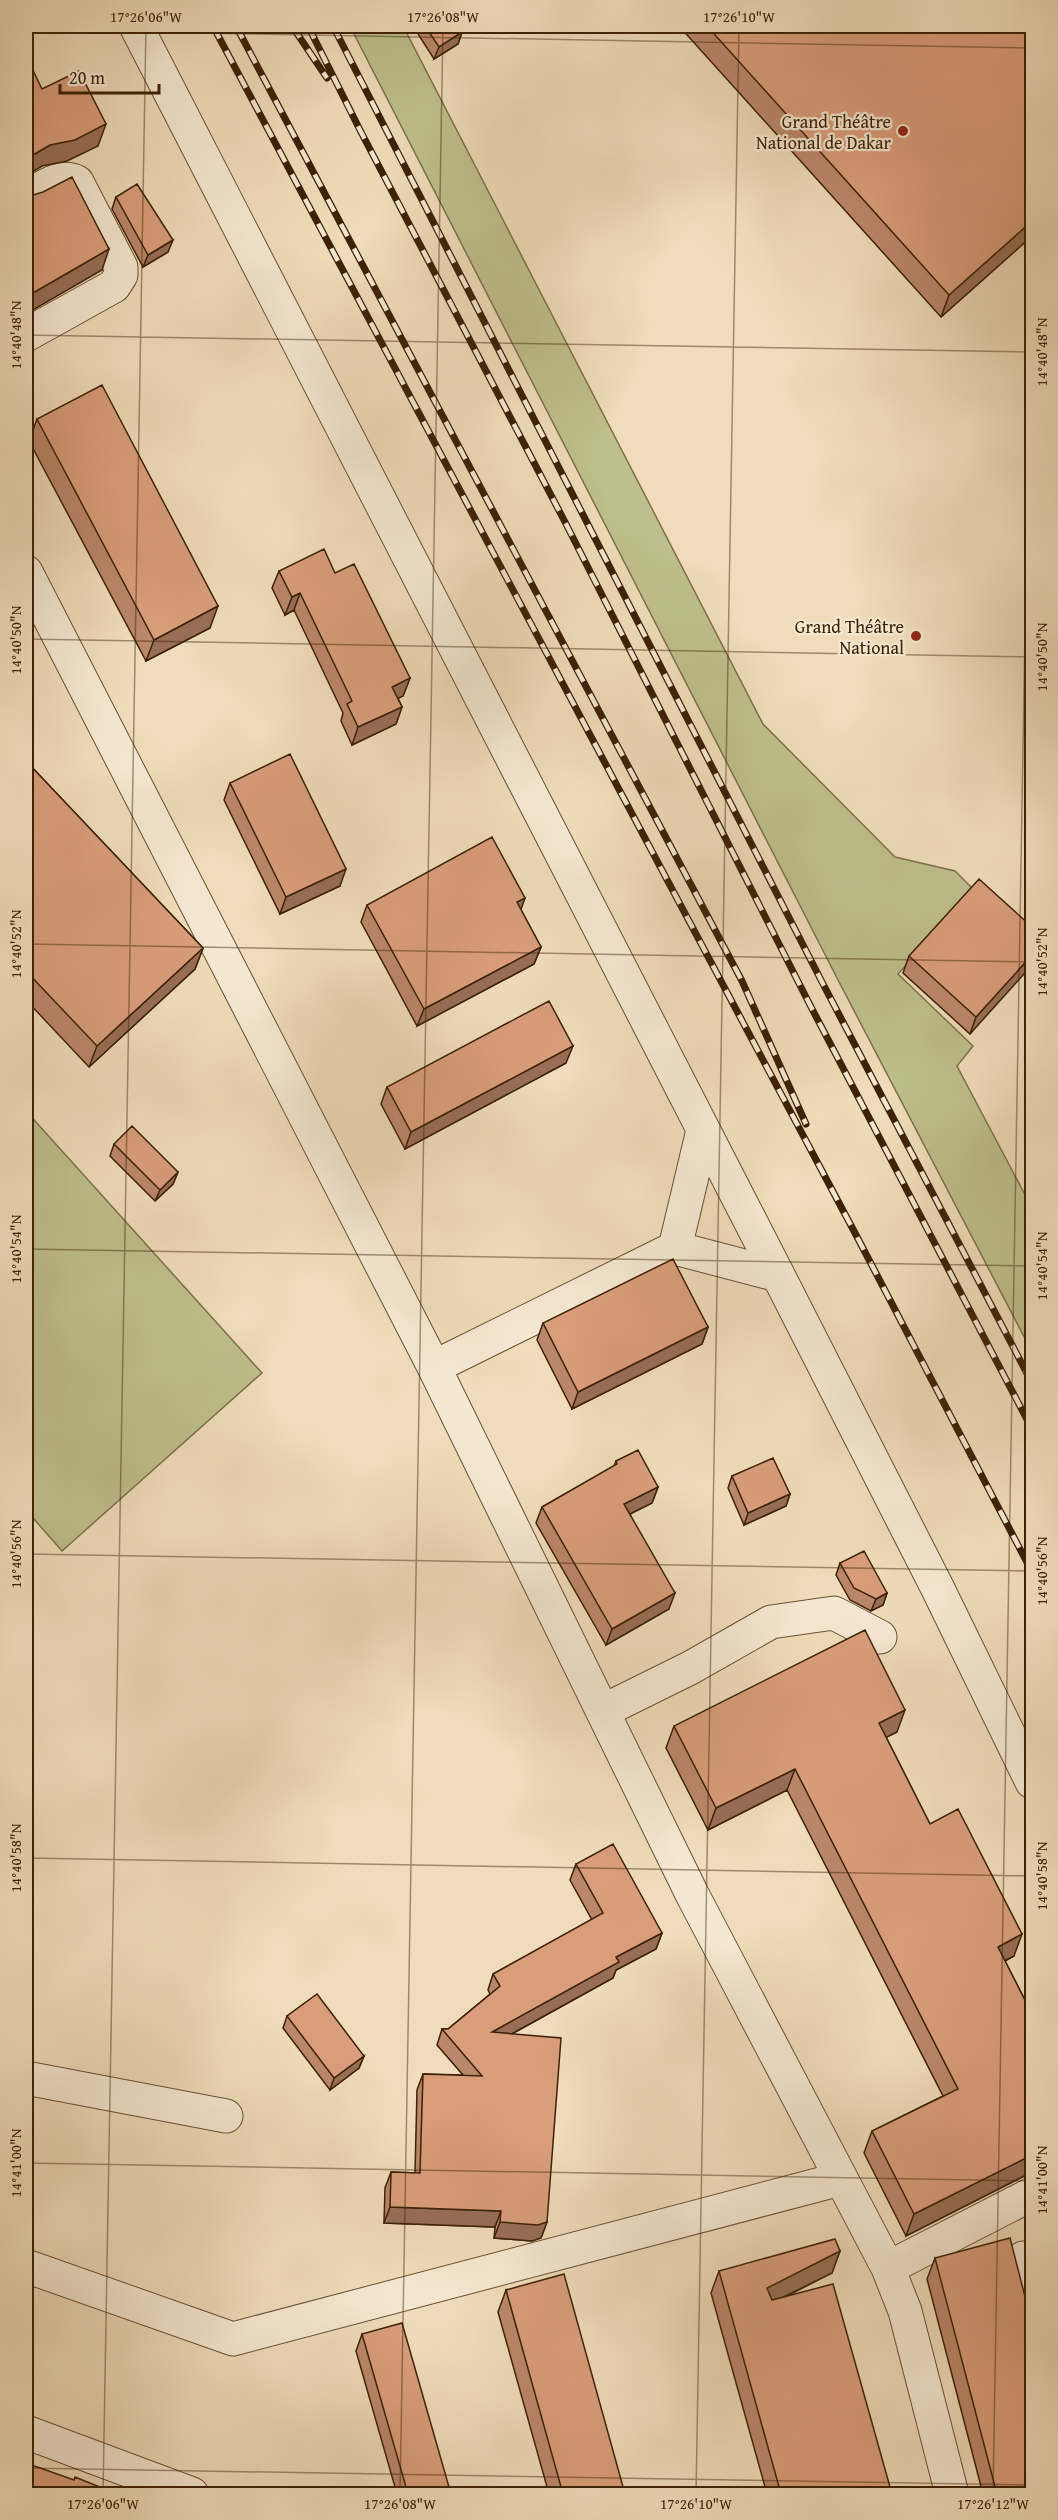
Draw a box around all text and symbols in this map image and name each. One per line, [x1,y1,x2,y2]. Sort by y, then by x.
text: 17°26'06"W [110,6,182,27]
text: 17°26'08"W [407,6,479,27]
text: 17°26'10"W [703,6,775,27]
scale bar [60,57,159,95]
text: 20 m [69,64,105,91]
place label: Grand Théâtre National de Dakar [756,108,892,156]
marker: Grand Théâtre National de Dakar [896,124,910,138]
text: 14°40'48"N [5,300,26,369]
text: 14°40'48"N [1031,317,1052,386]
text: 14°40'50"N [5,605,26,674]
place label: Grand Théâtre National [795,613,904,661]
text: 14°40'50"N [1031,622,1052,691]
marker: Grand Théâtre National [909,629,923,643]
text: 14°40'52"N [5,909,26,978]
text: 14°40'52"N [1031,927,1052,996]
text: 14°40'54"N [5,1214,26,1283]
text: 14°40'54"N [1031,1231,1052,1300]
text: 14°40'56"N [5,1519,26,1588]
text: 14°40'56"N [1031,1536,1052,1605]
text: 14°40'58"N [5,1823,26,1892]
text: 14°40'58"N [1031,1841,1052,1910]
text: 14°41'00"N [5,2128,26,2197]
text: 14°41'00"N [1031,2145,1052,2214]
text: 17°26'06"W [67,2493,139,2514]
text: 17°26'08"W [364,2493,436,2514]
text: 17°26'10"W [660,2493,732,2514]
text: 17°26'12"W [957,2493,1029,2514]

